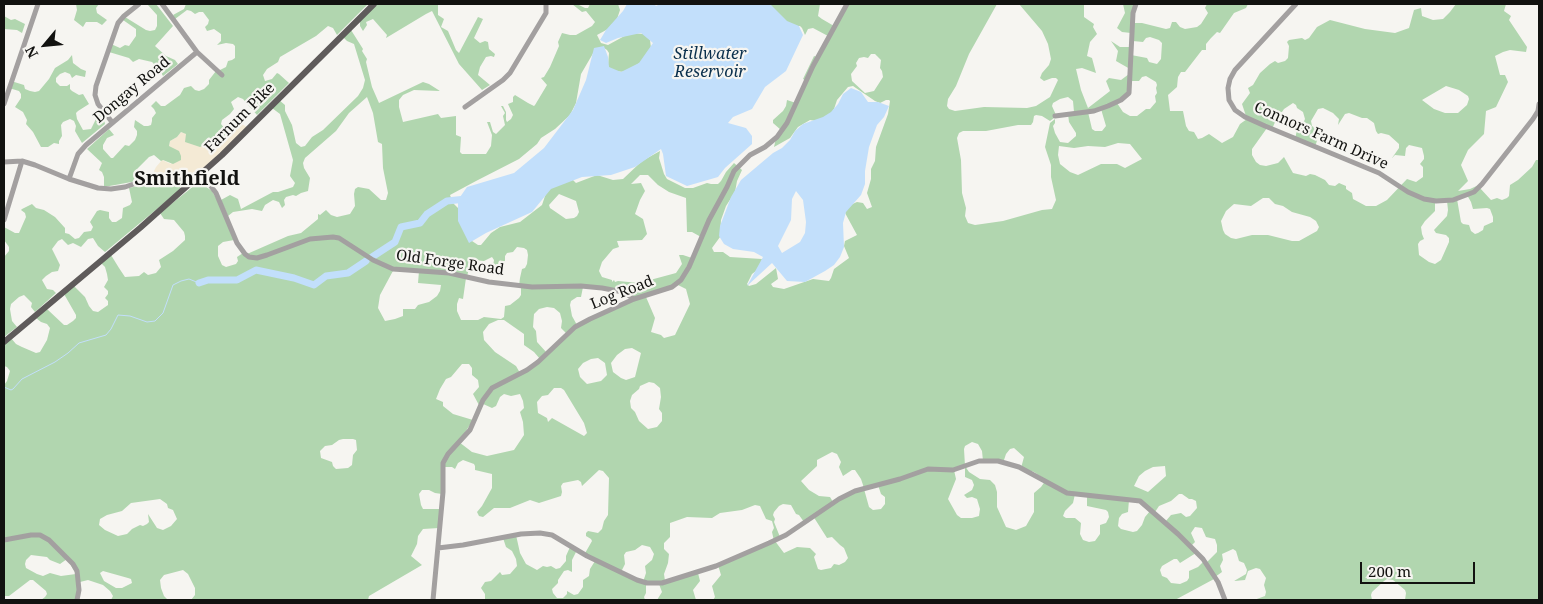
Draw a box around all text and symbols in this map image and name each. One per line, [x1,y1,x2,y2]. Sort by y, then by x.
north arrow [20,20,70,70]
text: N [20,43,42,62]
water label: Stillwater Reservoir [674,44,746,82]
street label: Dongay Road [90,53,174,127]
street label: Farnum Pike [201,79,279,157]
street label: Connors Farm Drive [1251,98,1391,174]
district label: Smithfield [134,167,240,191]
street label: Old Forge Road [395,247,505,279]
street label: Log Road [588,272,656,314]
scale bar [1363,552,1478,584]
text: 200 m [1368,561,1411,581]

